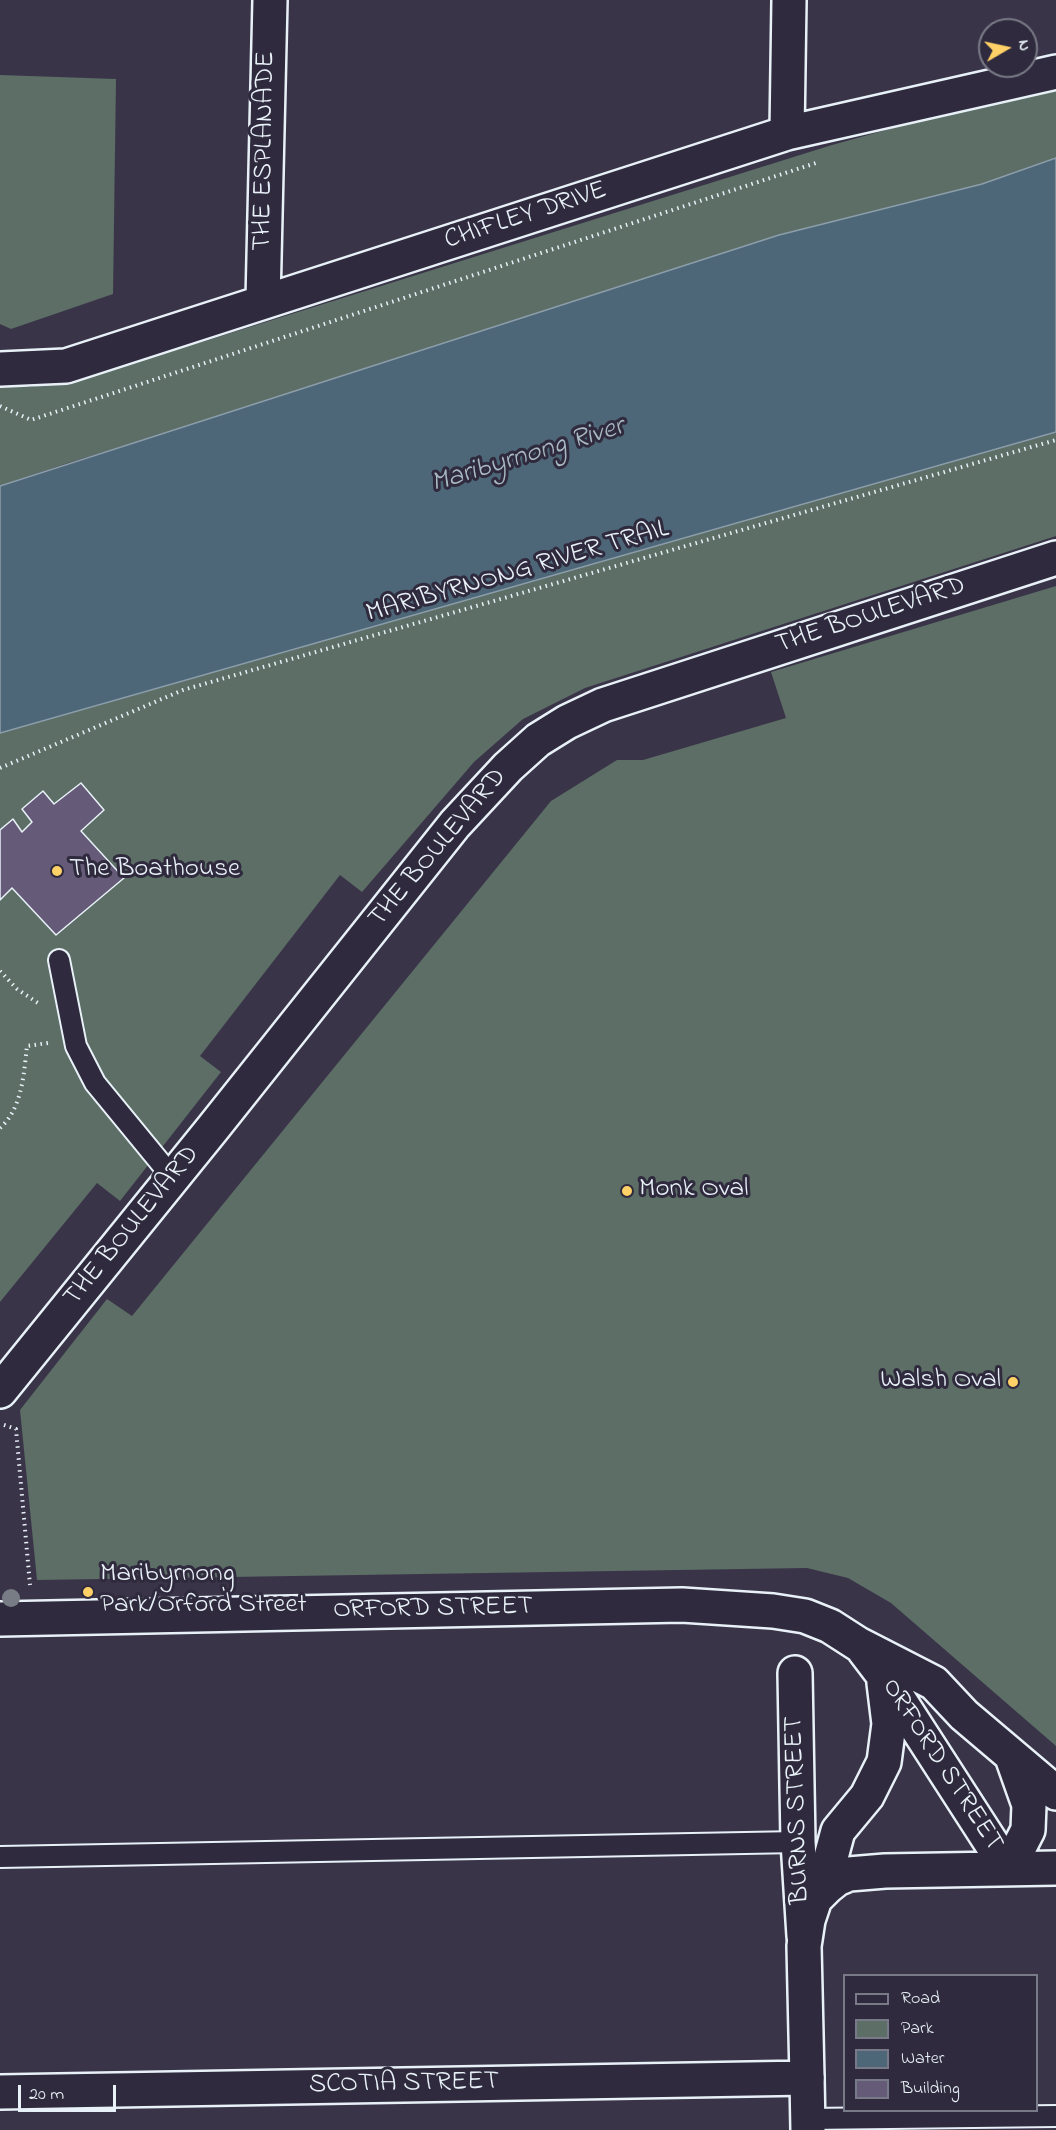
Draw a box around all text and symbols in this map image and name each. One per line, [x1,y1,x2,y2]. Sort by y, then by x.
north arrow [978,18,1038,78]
text: N [1011,38,1037,53]
street label: THE ESPLANADE [248,51,284,251]
street label: CHIFLEY DRIVE [441,176,611,258]
water label: Maribyrnong River [427,412,629,502]
street label: MARIBYRNONG RIVER TRAIL [363,514,673,632]
street label: THE BOULEVARD [772,571,970,663]
street label: THE BOULEVARD [363,763,515,935]
place label: The Boathouse [69,855,240,887]
marker: The Boathouse [50,864,64,878]
street label: THE BOULEVARD [58,1140,208,1314]
place label: Monk Oval [639,1175,749,1207]
marker: Monk Oval [620,1184,634,1198]
place label: Walsh Oval [880,1366,1001,1398]
marker: Walsh Oval [1006,1375,1020,1389]
place label: Maribyrnong Park/Orford Street [100,1560,307,1623]
marker: Maribyrnong Park/Orford Street [81,1585,95,1599]
street label: ORFORD STREET [333,1592,533,1628]
street label: ORFORD STREET [873,1673,1009,1859]
street label: BURNS STREET [780,1715,818,1905]
legend [843,1974,1038,2112]
text: Road [901,1986,940,2012]
text: Park [901,2016,934,2042]
text: Water [901,2046,944,2072]
street label: SCOTIA STREET [309,2067,499,2103]
scale bar [21,2073,118,2111]
text: Building [901,2076,960,2102]
text: 20 m [29,2082,64,2108]

